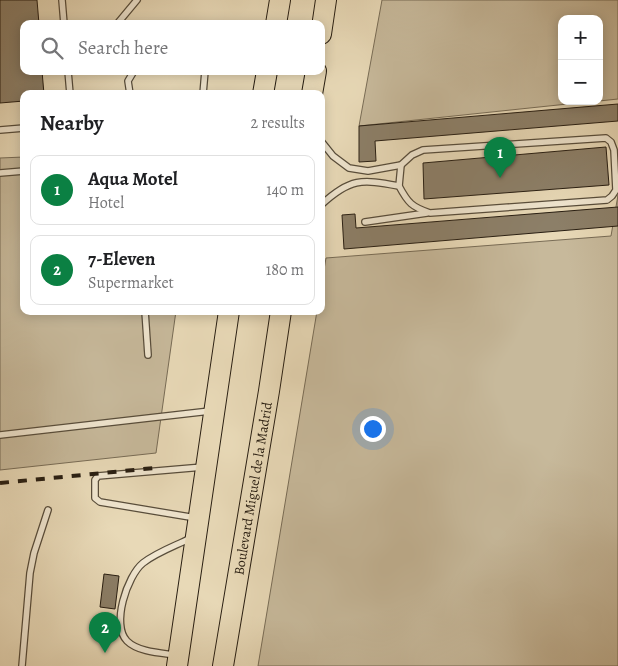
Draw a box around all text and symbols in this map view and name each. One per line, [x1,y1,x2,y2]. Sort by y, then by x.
map controls [558,15,603,105]
button: + [558,15,603,60]
search box [20,20,325,75]
icon: search [38,34,66,62]
text: Search here [78,35,168,61]
button: − [558,60,603,105]
text: Nearby [40,109,103,137]
text: 2 results [250,112,305,134]
pin: 1 [484,137,516,178]
text: Aqua Motel [88,166,178,192]
text: 1 [54,179,60,201]
text: 140 m [266,179,304,201]
text: Hotel [88,192,124,214]
text: 7-Eleven [88,246,156,272]
text: 2 [53,259,61,281]
text: 180 m [266,259,304,281]
text: Supermarket [88,272,174,294]
street label: Boulevard Miguel de la Madrid [229,400,277,576]
your location [360,416,386,442]
pin: 2 [89,612,121,653]

